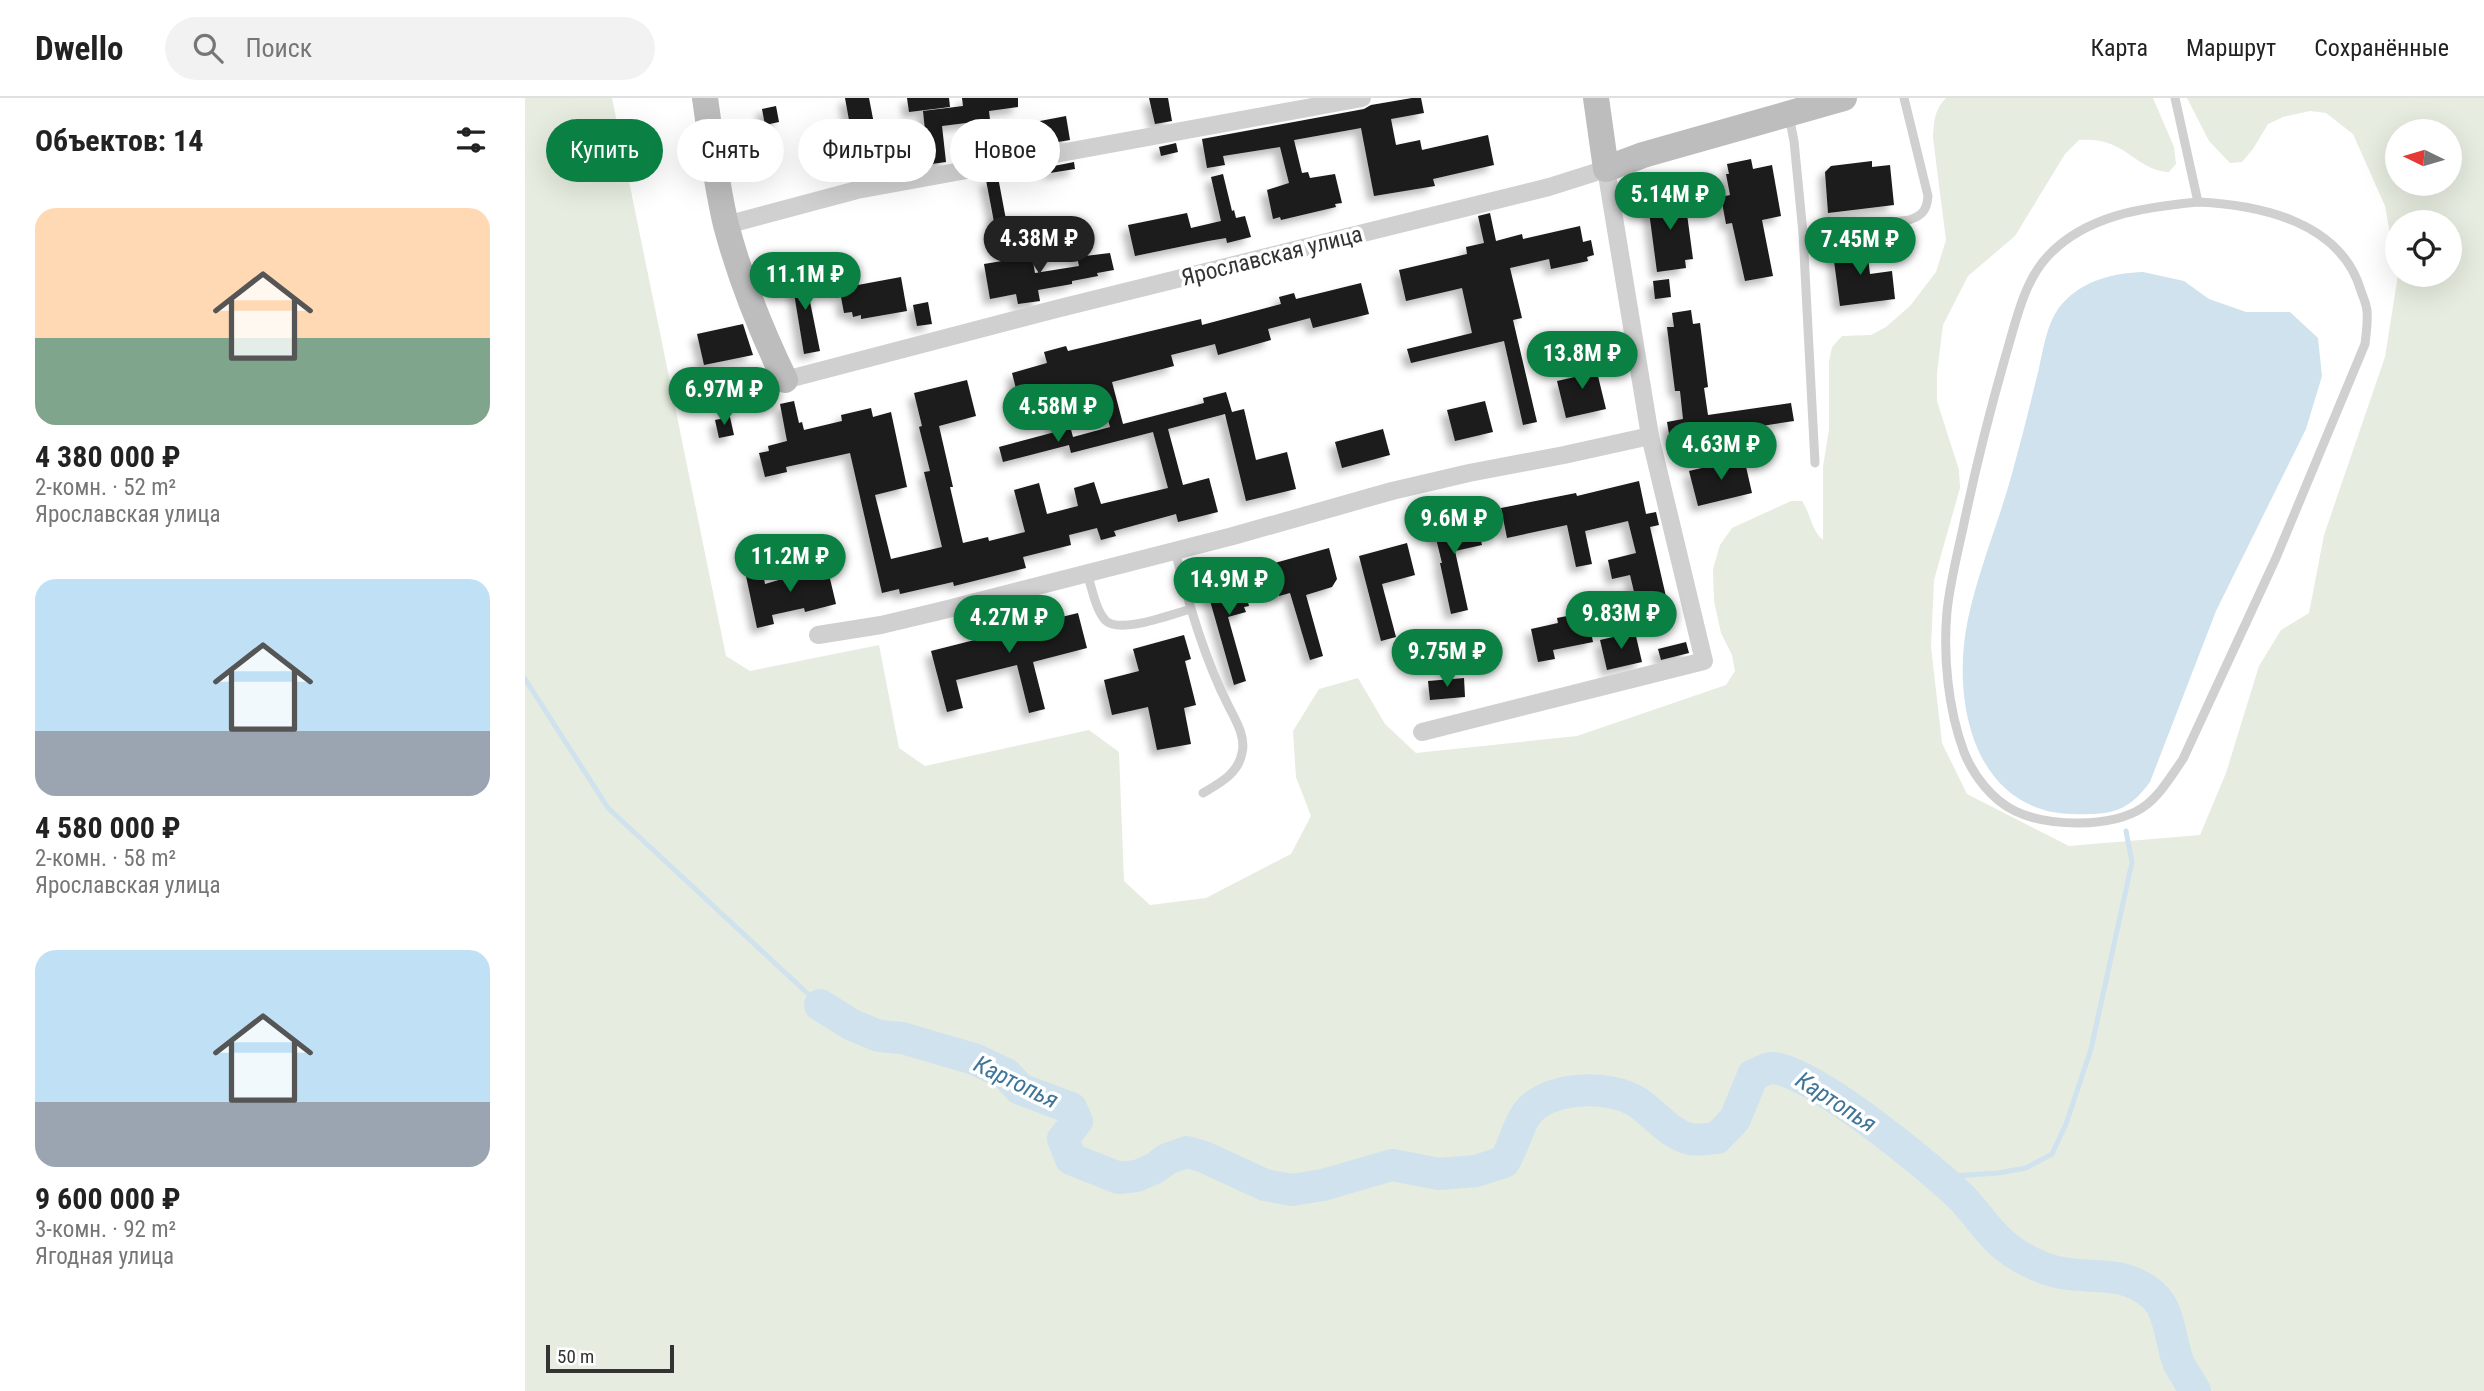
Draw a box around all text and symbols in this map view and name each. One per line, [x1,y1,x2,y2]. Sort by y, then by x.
search box [165,17,655,80]
text: Dwello [35,29,123,68]
icon: search [189,29,227,67]
text: Поиск [245,33,312,63]
text: Карта [2091,34,2148,62]
text: Маршрут [2186,34,2276,62]
text: Сохранённые [2314,34,2449,62]
chip: Купить [546,119,663,182]
chip: Снять [677,119,784,182]
chip: Фильтры [798,119,936,182]
chip: Новое [950,119,1060,182]
north arrow [2385,119,2462,196]
map controls [2385,119,2462,287]
icon: filters [452,121,490,159]
text: Объектов: 14 [35,123,203,158]
pin: 5.14M ₽ [1605,172,1735,232]
text: 5.14M ₽ [1631,181,1709,208]
button: locate [2385,210,2462,287]
pin: 4.38M ₽ [974,216,1104,276]
pin: 7.45M ₽ [1795,218,1925,277]
street label: Ярославская улица [1179,220,1365,292]
text: 4.38M ₽ [1000,225,1078,252]
text: 7.45M ₽ [1821,226,1899,253]
pin: 11.1M ₽ [740,252,870,312]
icon: home [200,253,326,379]
text: 11.1M ₽ [766,261,844,288]
pin: 13.8M ₽ [1517,331,1647,391]
text: 13.8M ₽ [1543,340,1621,367]
pin: 6.97M ₽ [659,368,789,427]
text: 6.97M ₽ [685,376,763,403]
pin: 4.58M ₽ [993,384,1123,444]
text: 4.58M ₽ [1019,393,1097,420]
pin: 4.63M ₽ [1656,422,1786,482]
text: 4.63M ₽ [1682,431,1760,458]
text: 4 380 000 ₽ [35,439,181,474]
text: 2-комн. · 52 m² [35,474,176,501]
pin: 9.6M ₽ [1397,496,1511,556]
text: Ярославская улица [35,501,221,528]
text: 9.6M ₽ [1420,505,1488,532]
pin: 11.2M ₽ [725,534,855,594]
text: 11.2M ₽ [751,543,829,570]
pin: 14.9M ₽ [1164,558,1294,617]
text: 14.9M ₽ [1190,566,1268,593]
pin: 9.83M ₽ [1556,592,1686,651]
pin: 4.27M ₽ [944,596,1074,655]
text: 9.83M ₽ [1582,600,1660,627]
text: 4.27M ₽ [970,604,1048,631]
icon: home [200,624,326,750]
pin: 9.75M ₽ [1382,630,1512,689]
text: 9.75M ₽ [1408,638,1486,665]
text: 4 580 000 ₽ [35,810,181,845]
text: 2-комн. · 58 m² [35,845,176,872]
text: Ярославская улица [35,872,221,899]
icon: home [200,995,326,1121]
water label: Картопья [969,1050,1063,1114]
water label: Картопья [1791,1066,1881,1138]
text: 9 600 000 ₽ [35,1181,181,1216]
text: 3-комн. · 92 m² [35,1216,176,1243]
text: Ягодная улица [35,1243,174,1270]
scale bar [546,1342,674,1374]
text: 50 m [557,1345,594,1368]

